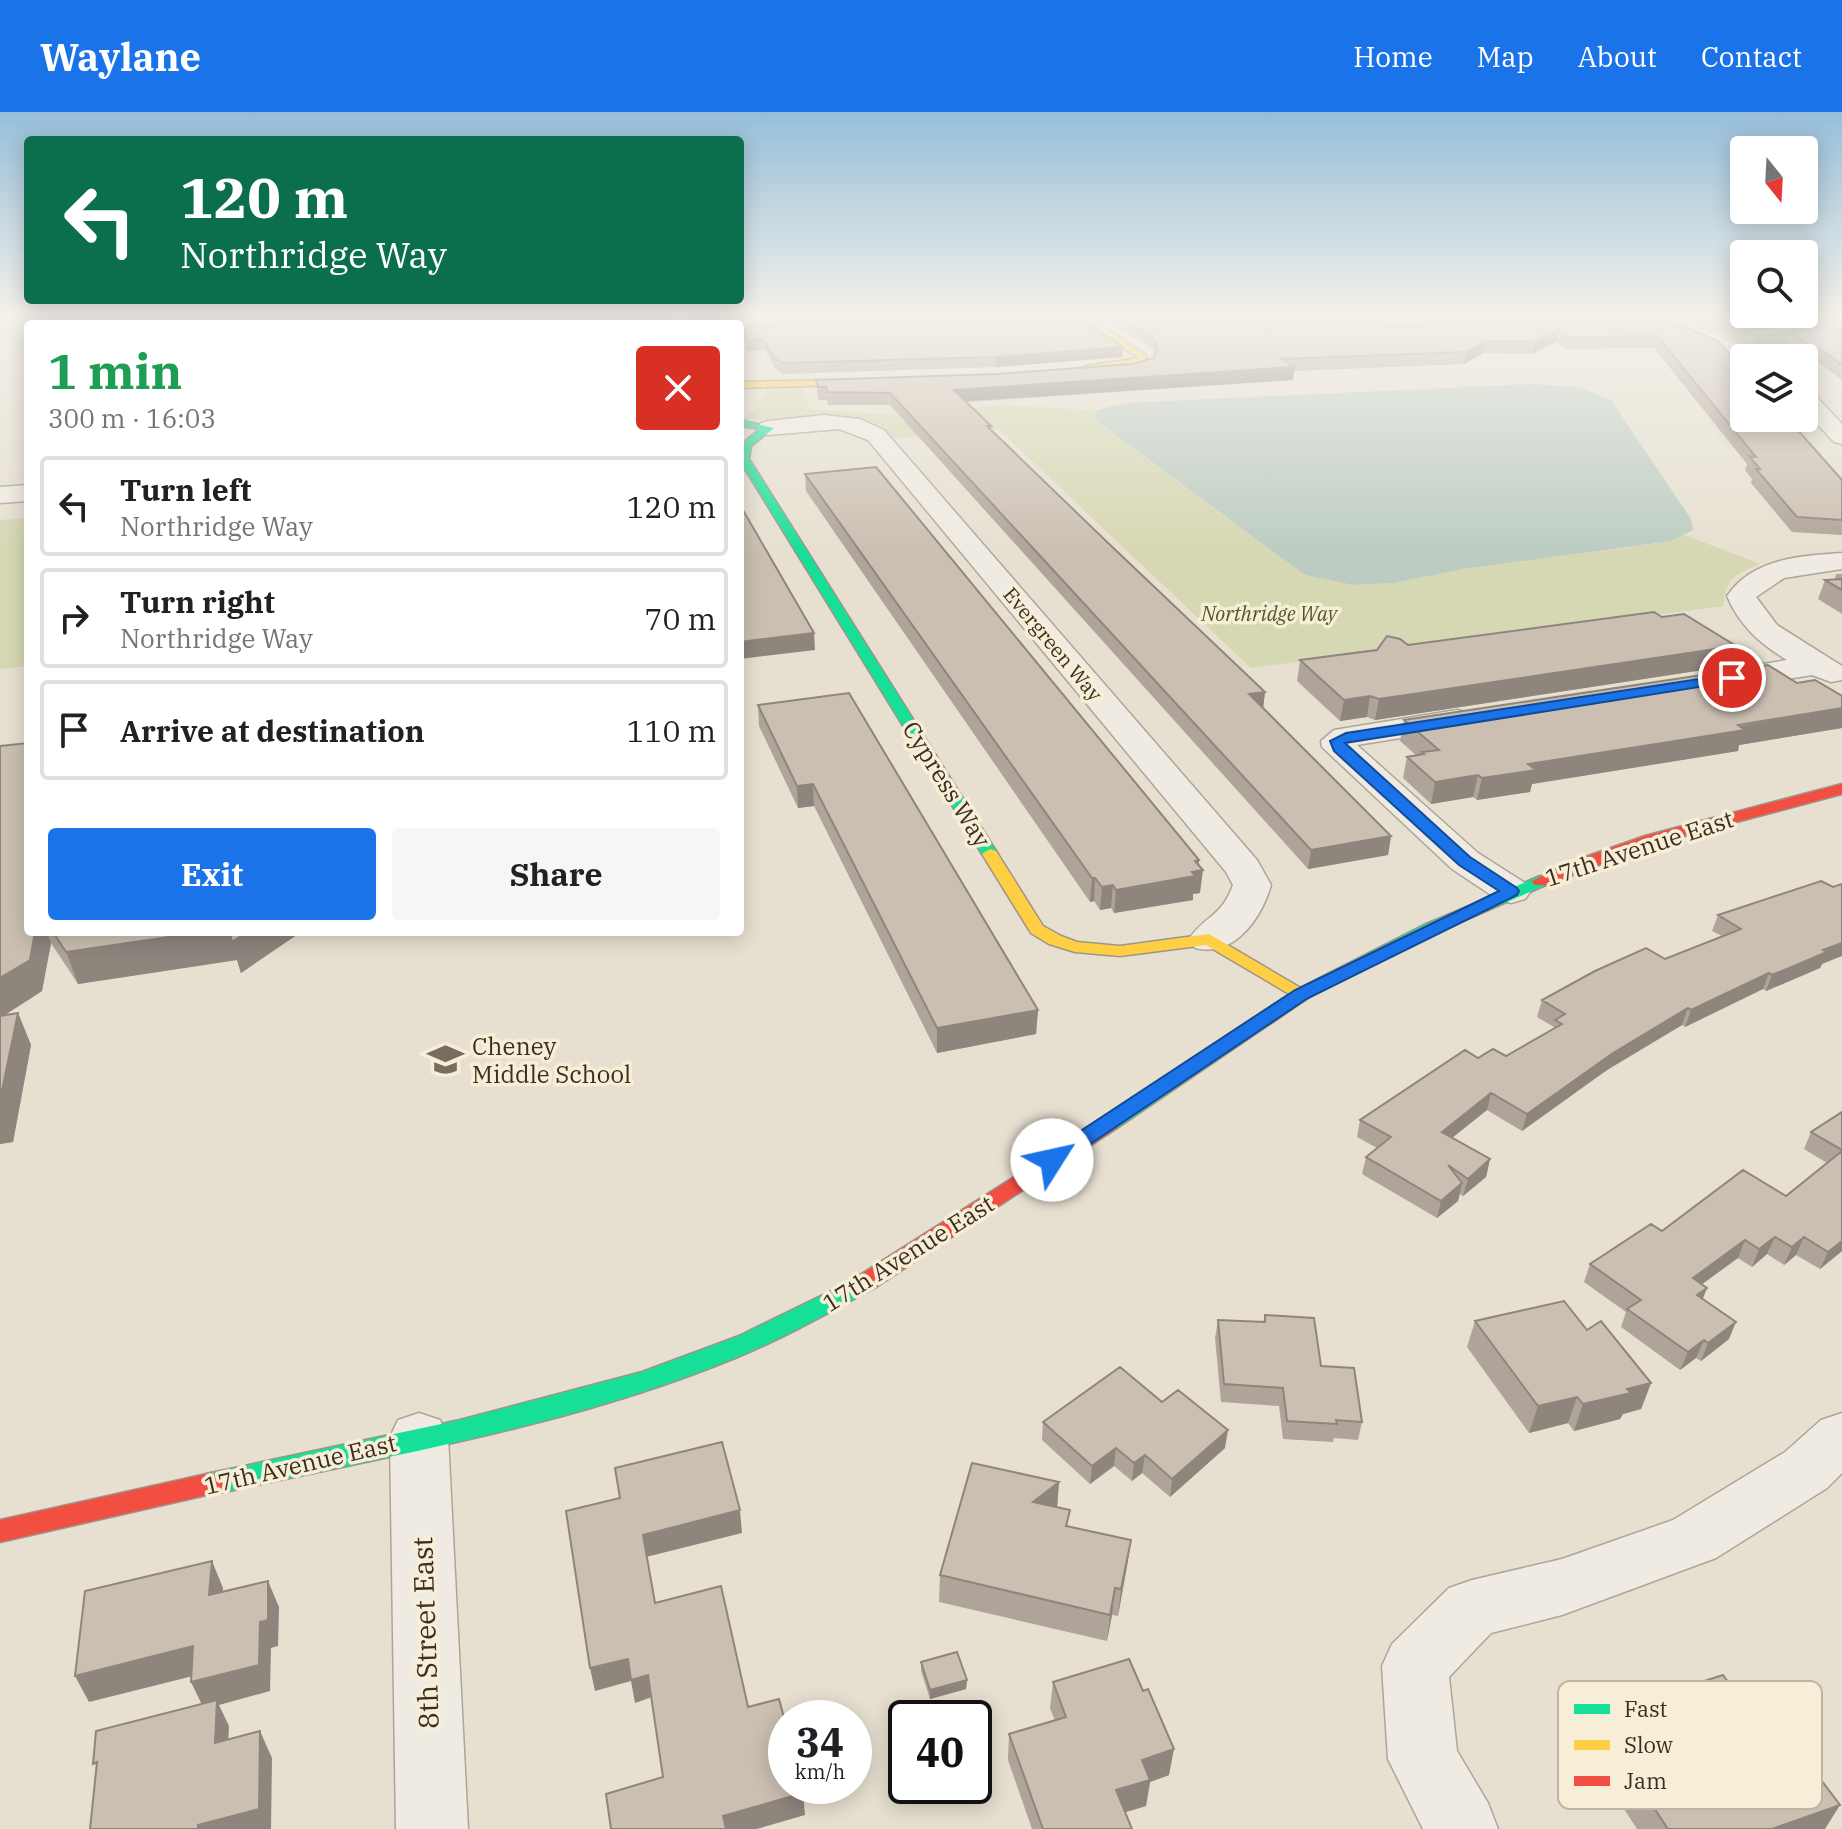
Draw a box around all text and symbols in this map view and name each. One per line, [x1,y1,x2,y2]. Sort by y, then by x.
text: Waylane [40,32,201,81]
text: Home [1353,38,1433,75]
text: Map [1477,38,1534,75]
text: About [1578,38,1657,75]
text: Contact [1701,38,1802,75]
north arrow [1730,136,1818,224]
map controls [1730,136,1818,432]
text: 120 m [180,161,348,233]
icon: left [48,168,152,272]
text: Northridge Way [180,231,447,278]
button: search [1730,240,1818,328]
text: 1 min [48,340,182,402]
button: layers [1730,344,1818,432]
button: close [636,346,720,430]
text: 300 m · 16:03 [48,401,216,435]
text: Turn left [120,470,252,509]
icon: left [52,484,96,528]
text: 120 m [626,487,716,526]
text: Northridge Way [120,509,313,543]
street label: Evergreen Way [997,581,1109,707]
text: Turn right [120,582,275,621]
icon: right [52,596,96,640]
text: 70 m [644,599,716,638]
park label: Northridge Way [1200,600,1339,627]
text: Northridge Way [120,621,313,655]
pin [1698,644,1766,712]
icon: arrive [1710,656,1754,700]
icon: arrive [52,708,96,752]
text: Arrive at destination [120,711,425,750]
text: 110 m [626,711,716,750]
street label: Cypress Way [896,715,999,853]
street label: 17th Avenue East [1541,802,1737,894]
button: Exit [48,828,376,920]
button: Share [392,828,720,920]
place label: Cheney Middle School [472,1030,631,1090]
school or university icon: Cheney Middle School [427,1041,465,1079]
position arrow [1010,1118,1094,1202]
street label: 17th Avenue East [816,1187,1000,1319]
street label: 17th Avenue East [201,1426,399,1502]
street label: 8th Street East [403,1536,447,1730]
legend [1558,1681,1822,1809]
text: Fast [1624,1694,1667,1723]
speed limit sign: 40 [888,1700,992,1804]
text: 34 [796,1716,844,1768]
text: Slow [1624,1730,1673,1759]
text: km/h [795,1758,845,1785]
text: Jam [1624,1766,1667,1795]

